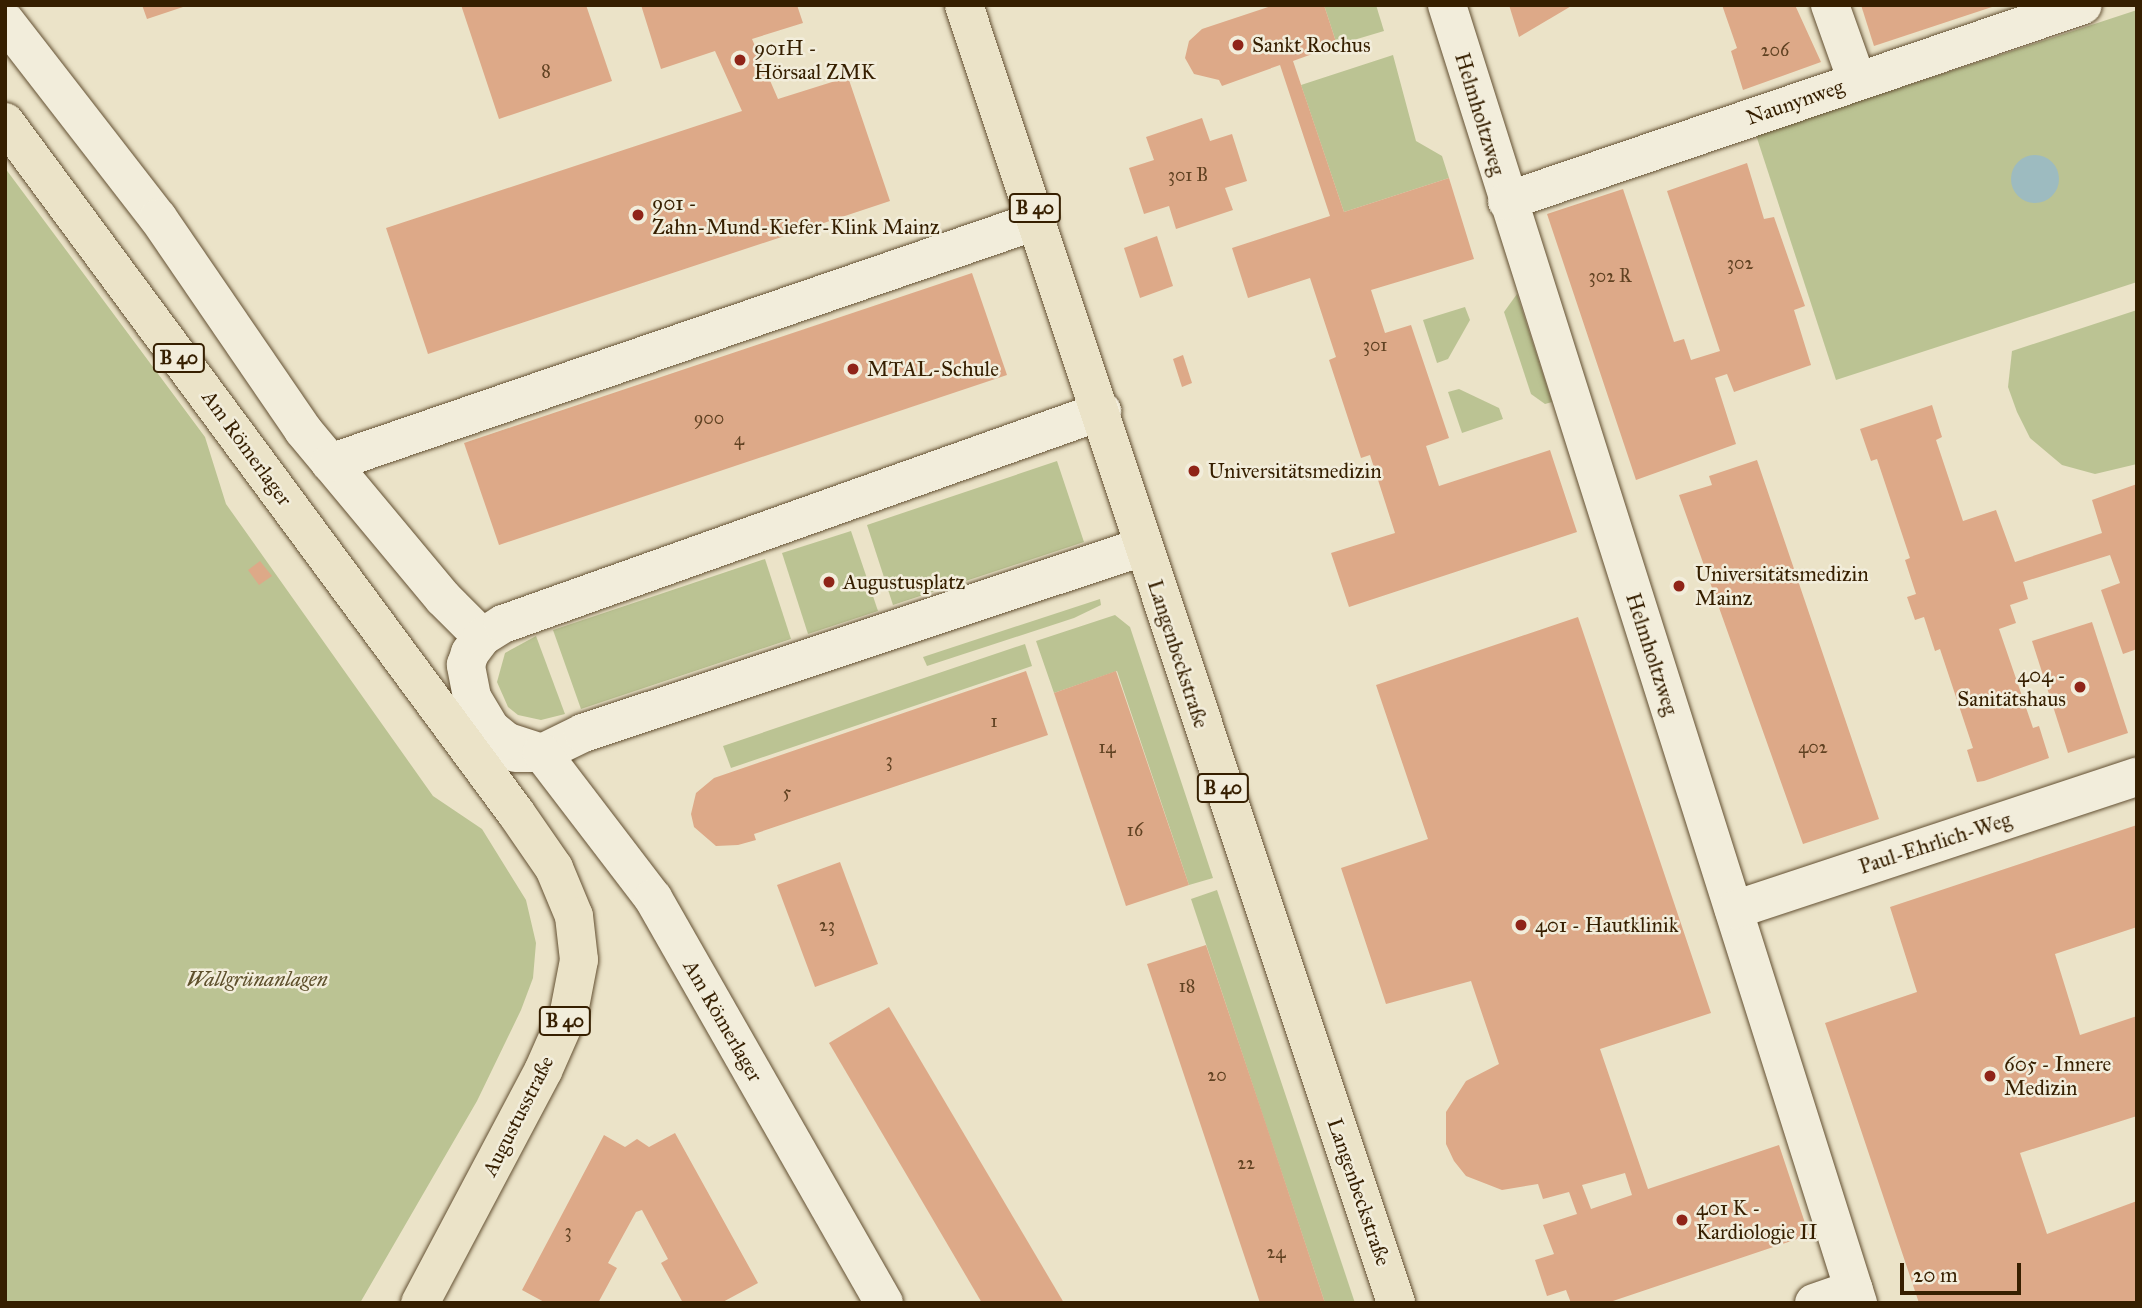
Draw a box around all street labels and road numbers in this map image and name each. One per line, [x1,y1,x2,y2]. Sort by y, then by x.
street label: Helmholtzweg [1449,50,1511,178]
street label: Naunynweg [1743,74,1847,130]
road number: B 40 [1009,192,1061,224]
road number: B 40 [153,342,205,374]
street label: Am Römerlager [197,385,297,511]
street label: Langenbeckstraße [1142,577,1214,731]
street label: Helmholtzweg [1620,590,1684,718]
road number: B 40 [1197,772,1249,804]
street label: Paul-Ehrlich-Weg [1856,807,2014,879]
street label: Am Römerlager [678,956,768,1086]
road number: B 40 [539,1006,591,1036]
street label: Augustusstraße [477,1052,559,1180]
street label: Langenbeckstraße [1322,1115,1396,1269]

